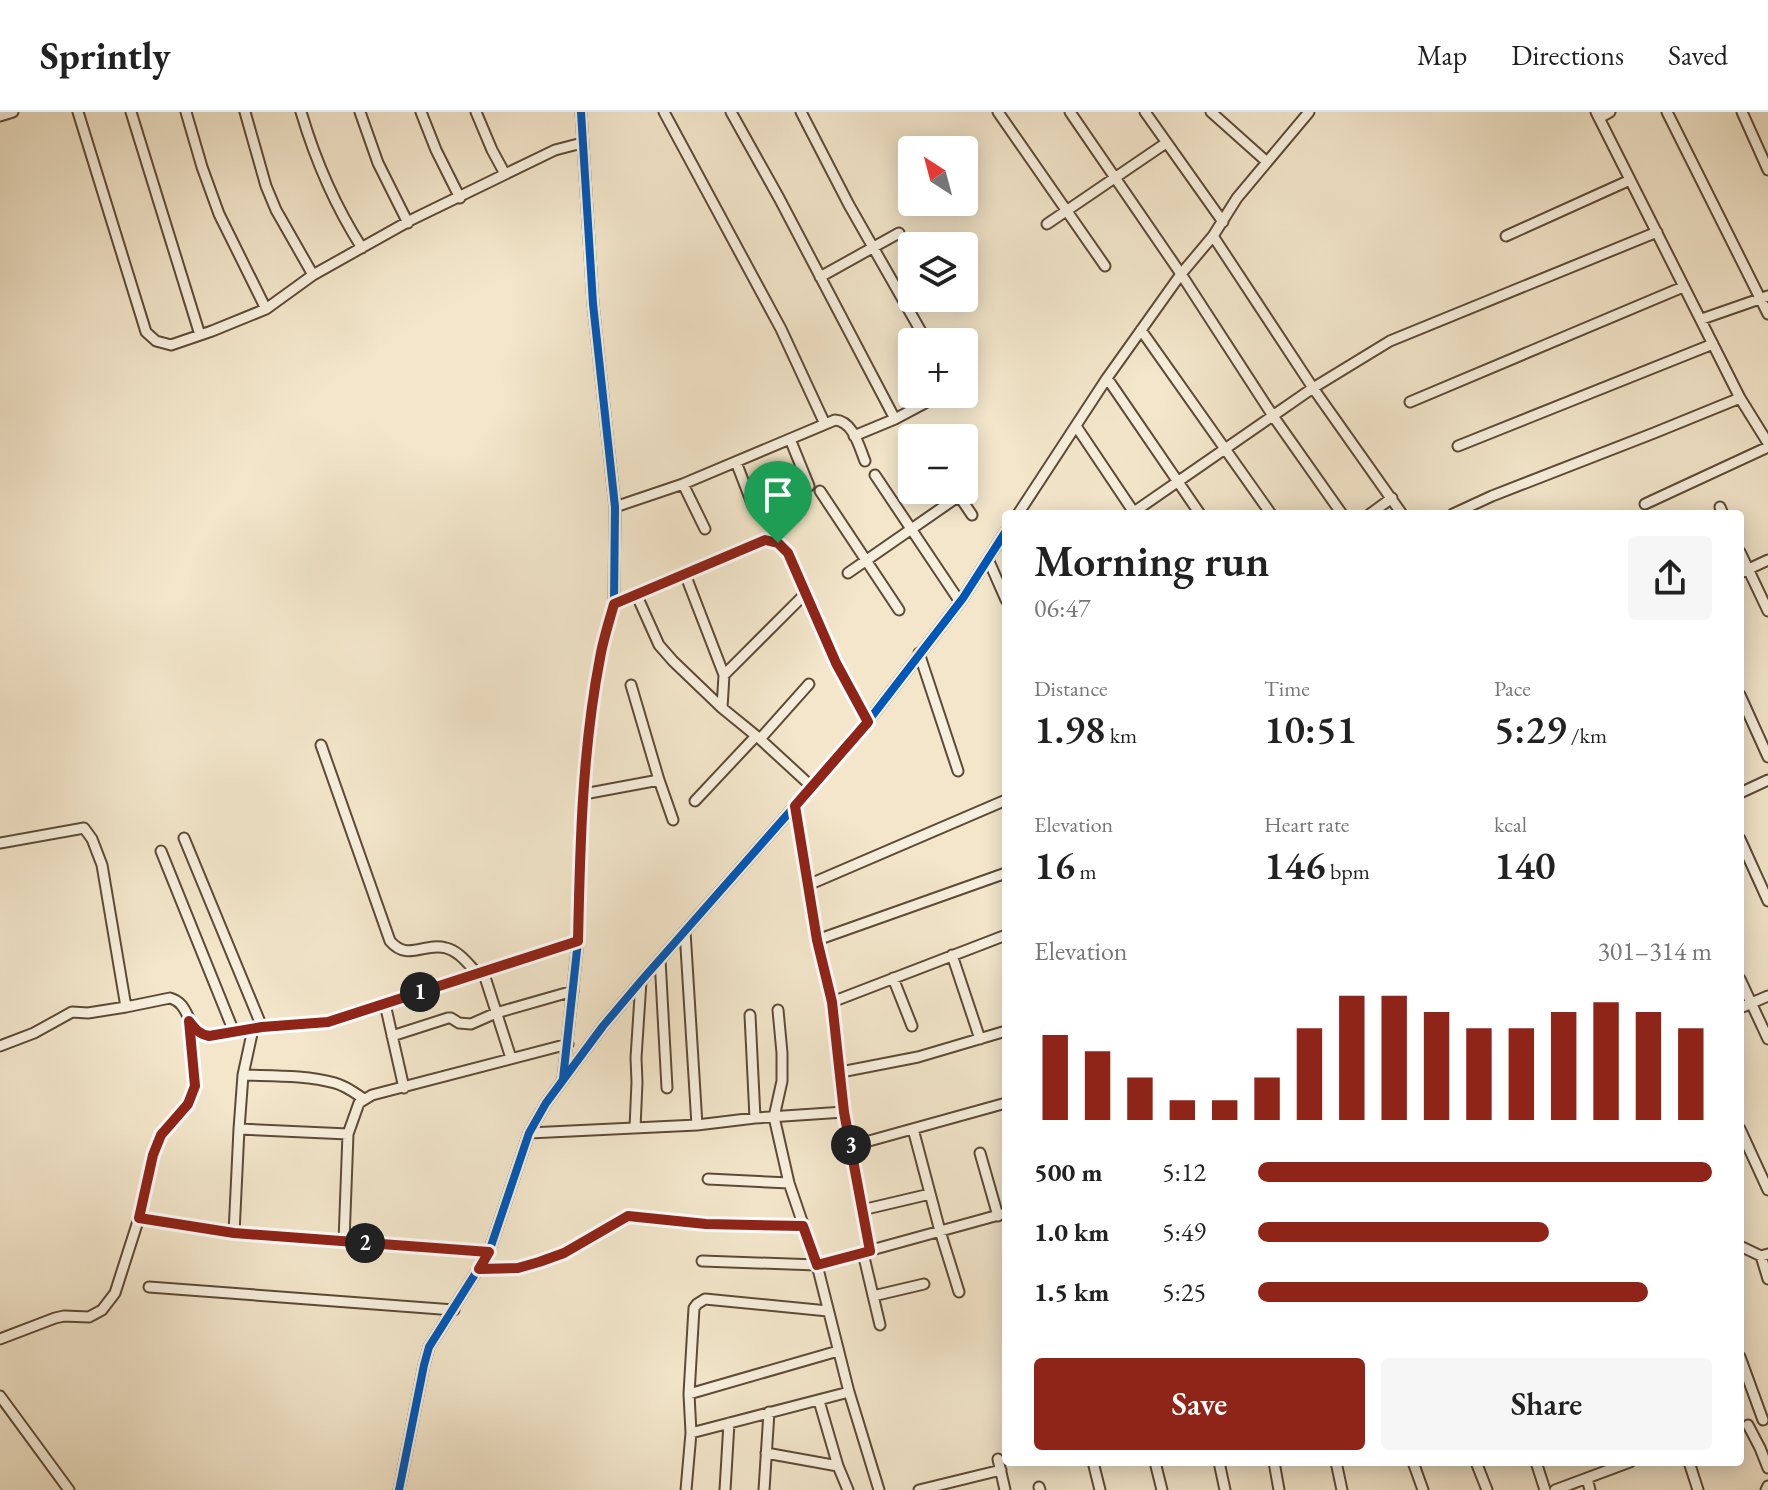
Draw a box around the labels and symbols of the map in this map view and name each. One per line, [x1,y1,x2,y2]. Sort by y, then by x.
north arrow [898,136,978,216]
pin [744,461,812,543]
pin: 1 [400,972,440,1012]
pin: 3 [831,1125,871,1165]
pin: 2 [345,1223,385,1263]

